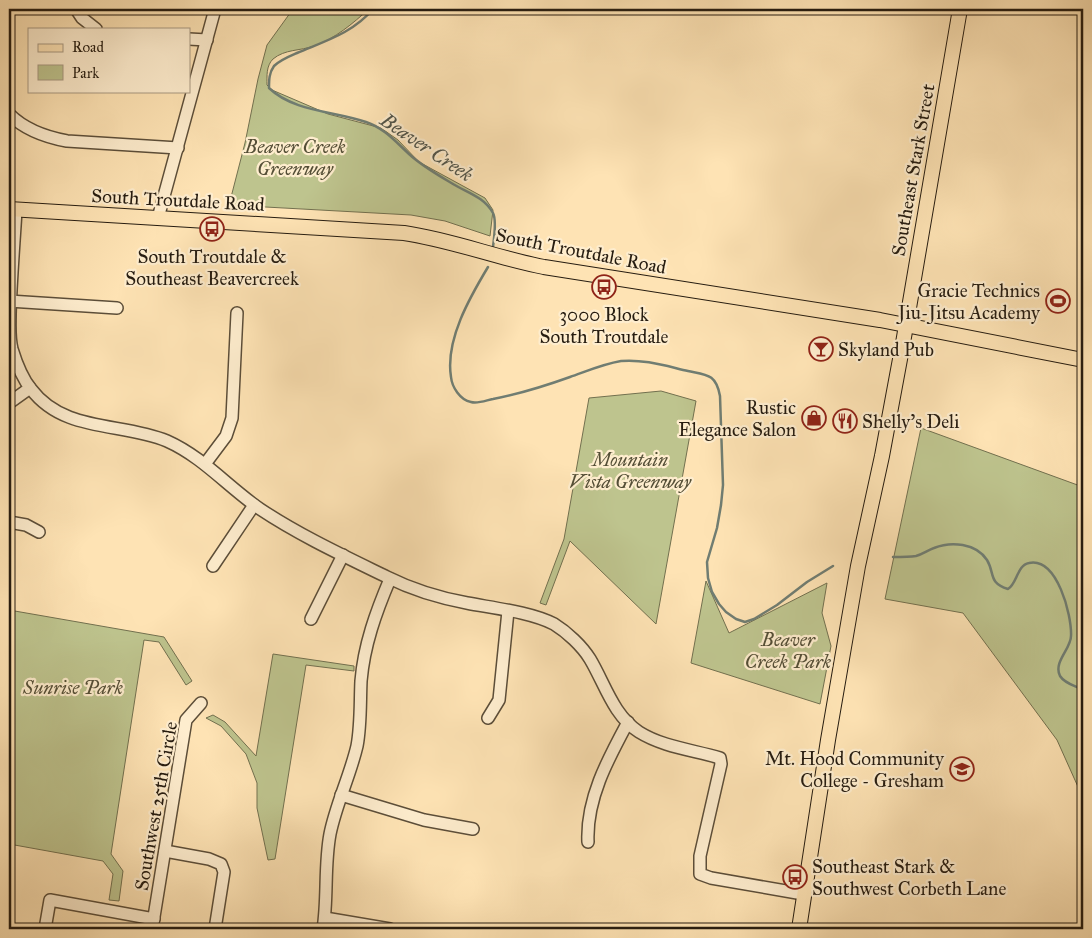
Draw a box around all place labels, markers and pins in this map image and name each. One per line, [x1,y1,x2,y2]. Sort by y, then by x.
bus stop icon: South Troutdale & Southeast Beavercreek [199,216,225,242]
place label: South Troutdale & Southeast Beavercreek [125,245,299,290]
bus stop icon: 3000 Block South Troutdale [591,274,617,300]
place label: Gracie Technics Jiu-Jitsu Academy [896,279,1041,325]
sports icon: Gracie Technics Jiu-Jitsu Academy [1045,288,1071,314]
place label: 3000 Block South Troutdale [540,303,669,348]
bar icon: Skyland Pub [808,336,834,362]
place label: Skyland Pub [838,338,934,361]
place label: Rustic Elegance Salon [678,396,796,442]
shop icon: Rustic Elegance Salon [801,405,827,431]
restaurant icon: Shelly's Deli [832,408,858,434]
place label: Shelly's Deli [862,410,960,433]
place label: Mt. Hood Community College - Gresham [765,747,945,793]
school or university icon: Mt. Hood Community College - Gresham [949,756,975,782]
place label: Southeast Stark & Southwest Corbeth Lane [812,855,1006,900]
bus stop icon: Southeast Stark & Southwest Corbeth Lane [782,864,808,890]

